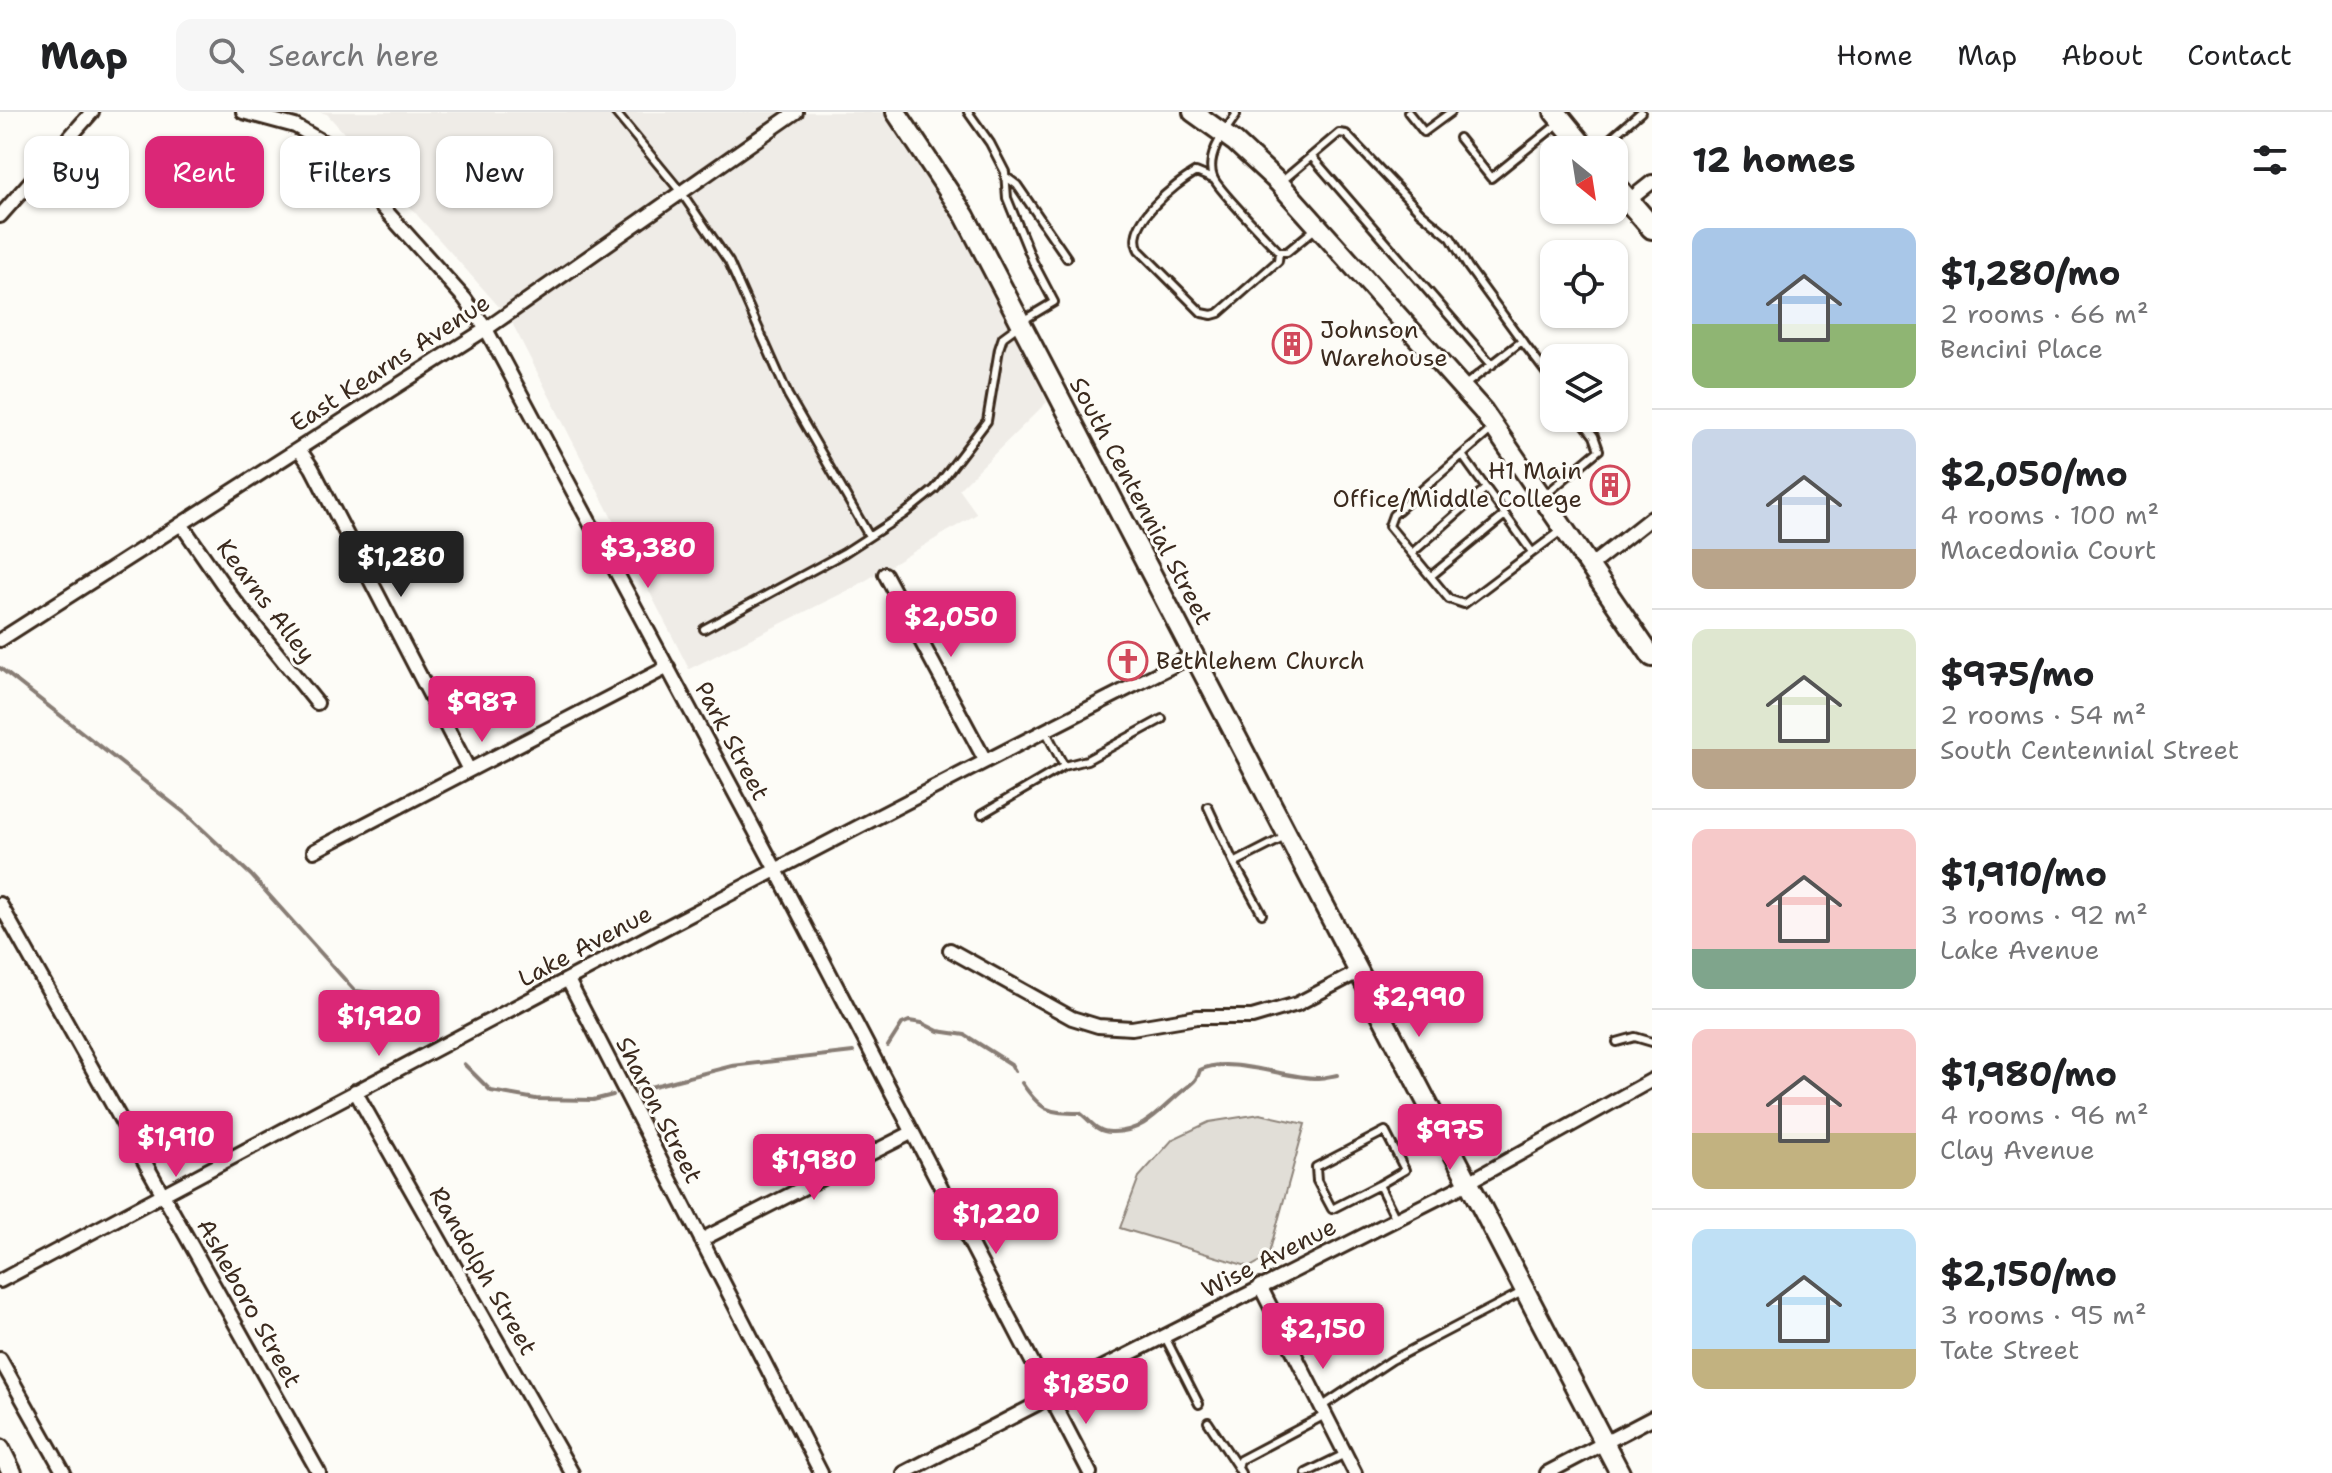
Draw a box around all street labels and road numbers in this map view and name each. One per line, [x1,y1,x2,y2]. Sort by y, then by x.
street label: East Kearns Avenue [284,286,496,440]
street label: South Centennial Street [1062,372,1220,630]
street label: Kearns Alley [209,533,323,669]
street label: Park Street [687,676,777,806]
street label: Lake Avenue [513,897,657,995]
street label: Sharon Street [608,1031,710,1189]
street label: Randolph Street [422,1181,544,1361]
street label: Wise Avenue [1196,1210,1342,1306]
street label: Asheboro Street [189,1213,309,1393]

